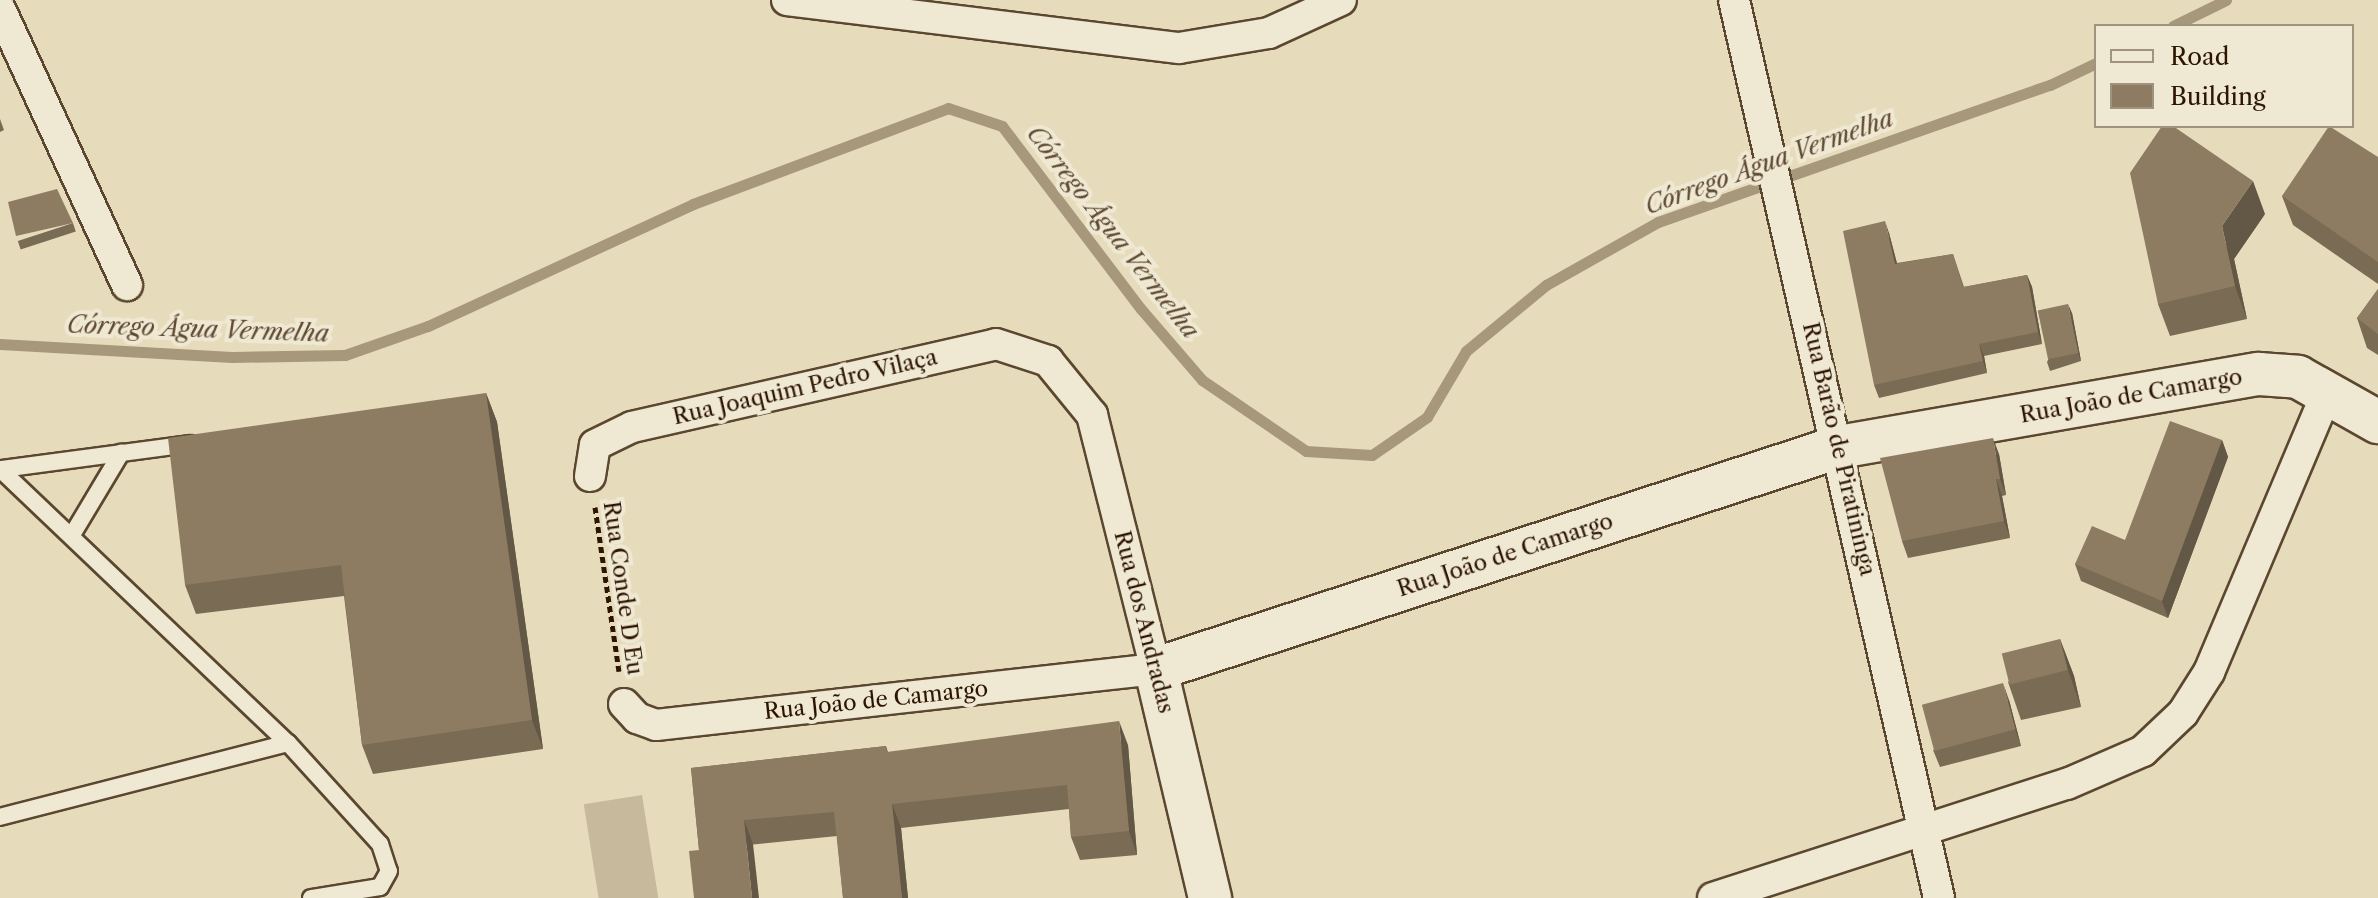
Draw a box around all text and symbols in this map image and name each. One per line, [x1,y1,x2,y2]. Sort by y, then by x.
legend [2094,24,2354,128]
text: Road [2170,42,2229,71]
text: Building [2170,82,2266,111]
water label: Córrego Água Vermelha [1641,104,1897,220]
water label: Córrego Água Vermelha [1021,120,1205,344]
water label: Córrego Água Vermelha [66,310,330,348]
street label: Rua Barão de Piratininga [1797,320,1881,578]
street label: Rua Joaquim Pedro Vilaça [670,344,940,430]
street label: Rua João de Camargo [2018,363,2244,429]
street label: Rua Conde D Eu [598,499,648,677]
street label: Rua João de Camargo [1394,508,1616,602]
street label: Rua dos Andradas [1108,527,1180,717]
street label: Rua João de Camargo [763,675,989,725]

